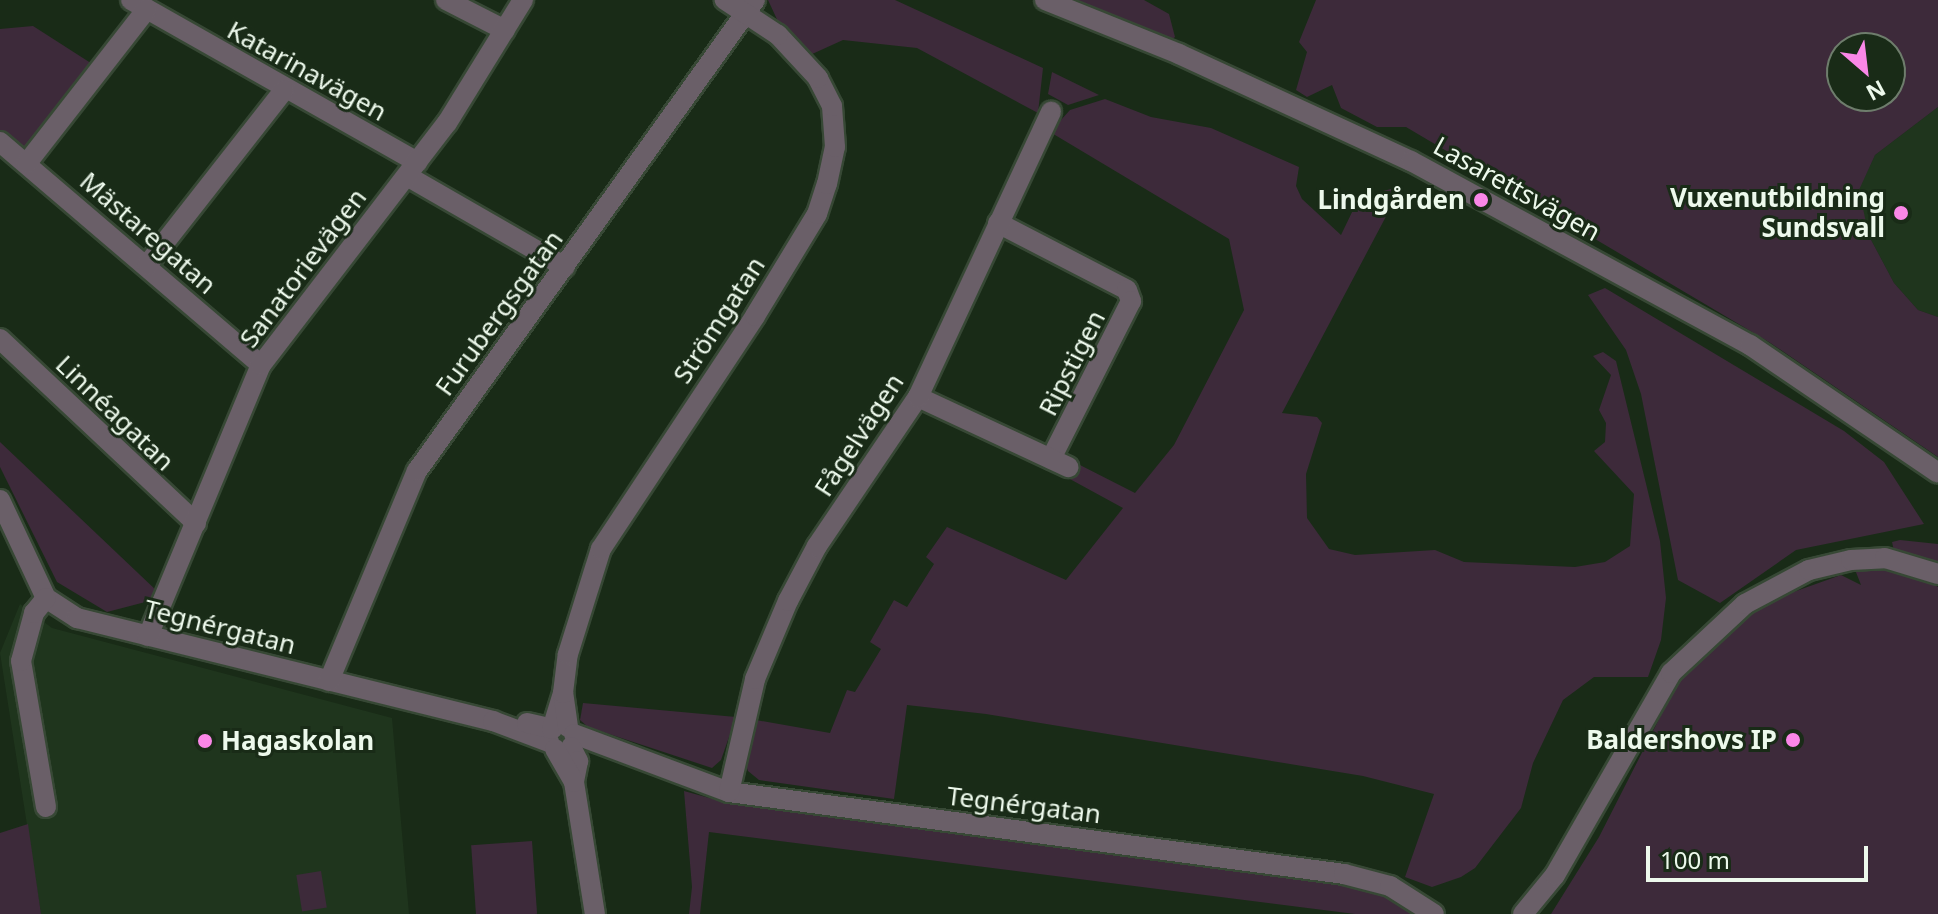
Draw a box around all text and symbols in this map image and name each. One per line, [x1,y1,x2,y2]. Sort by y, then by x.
street label: Katarinavägen [222,14,392,128]
north arrow [1826,32,1906,112]
text: N [1861,74,1891,109]
street label: Lasarettsvägen [1428,130,1606,248]
street label: Mästaregatan [74,165,222,301]
street label: Sanatorievägen [233,182,373,354]
place label: Vuxenutbildning Sundsvall [1670,182,1885,244]
place label: Lindgården [1317,184,1465,216]
marker: Lindgården [1472,191,1490,209]
marker: Vuxenutbildning Sundsvall [1892,204,1910,222]
street label: Furubergsgatan [429,224,569,402]
street label: Strömgatan [667,251,771,389]
street label: Ripstigen [1032,305,1112,421]
street label: Linnéagatan [49,349,181,477]
street label: Fågelvägen [808,368,910,502]
street label: Tegnérgatan [141,593,299,661]
place label: Baldershovs IP [1586,724,1777,756]
place label: Hagaskolan [221,725,374,757]
marker: Baldershovs IP [1784,731,1802,749]
marker: Hagaskolan [196,732,214,750]
street label: Tegnérgatan [945,780,1103,830]
scale bar [1650,830,1872,880]
text: 100 m [1660,843,1730,876]

